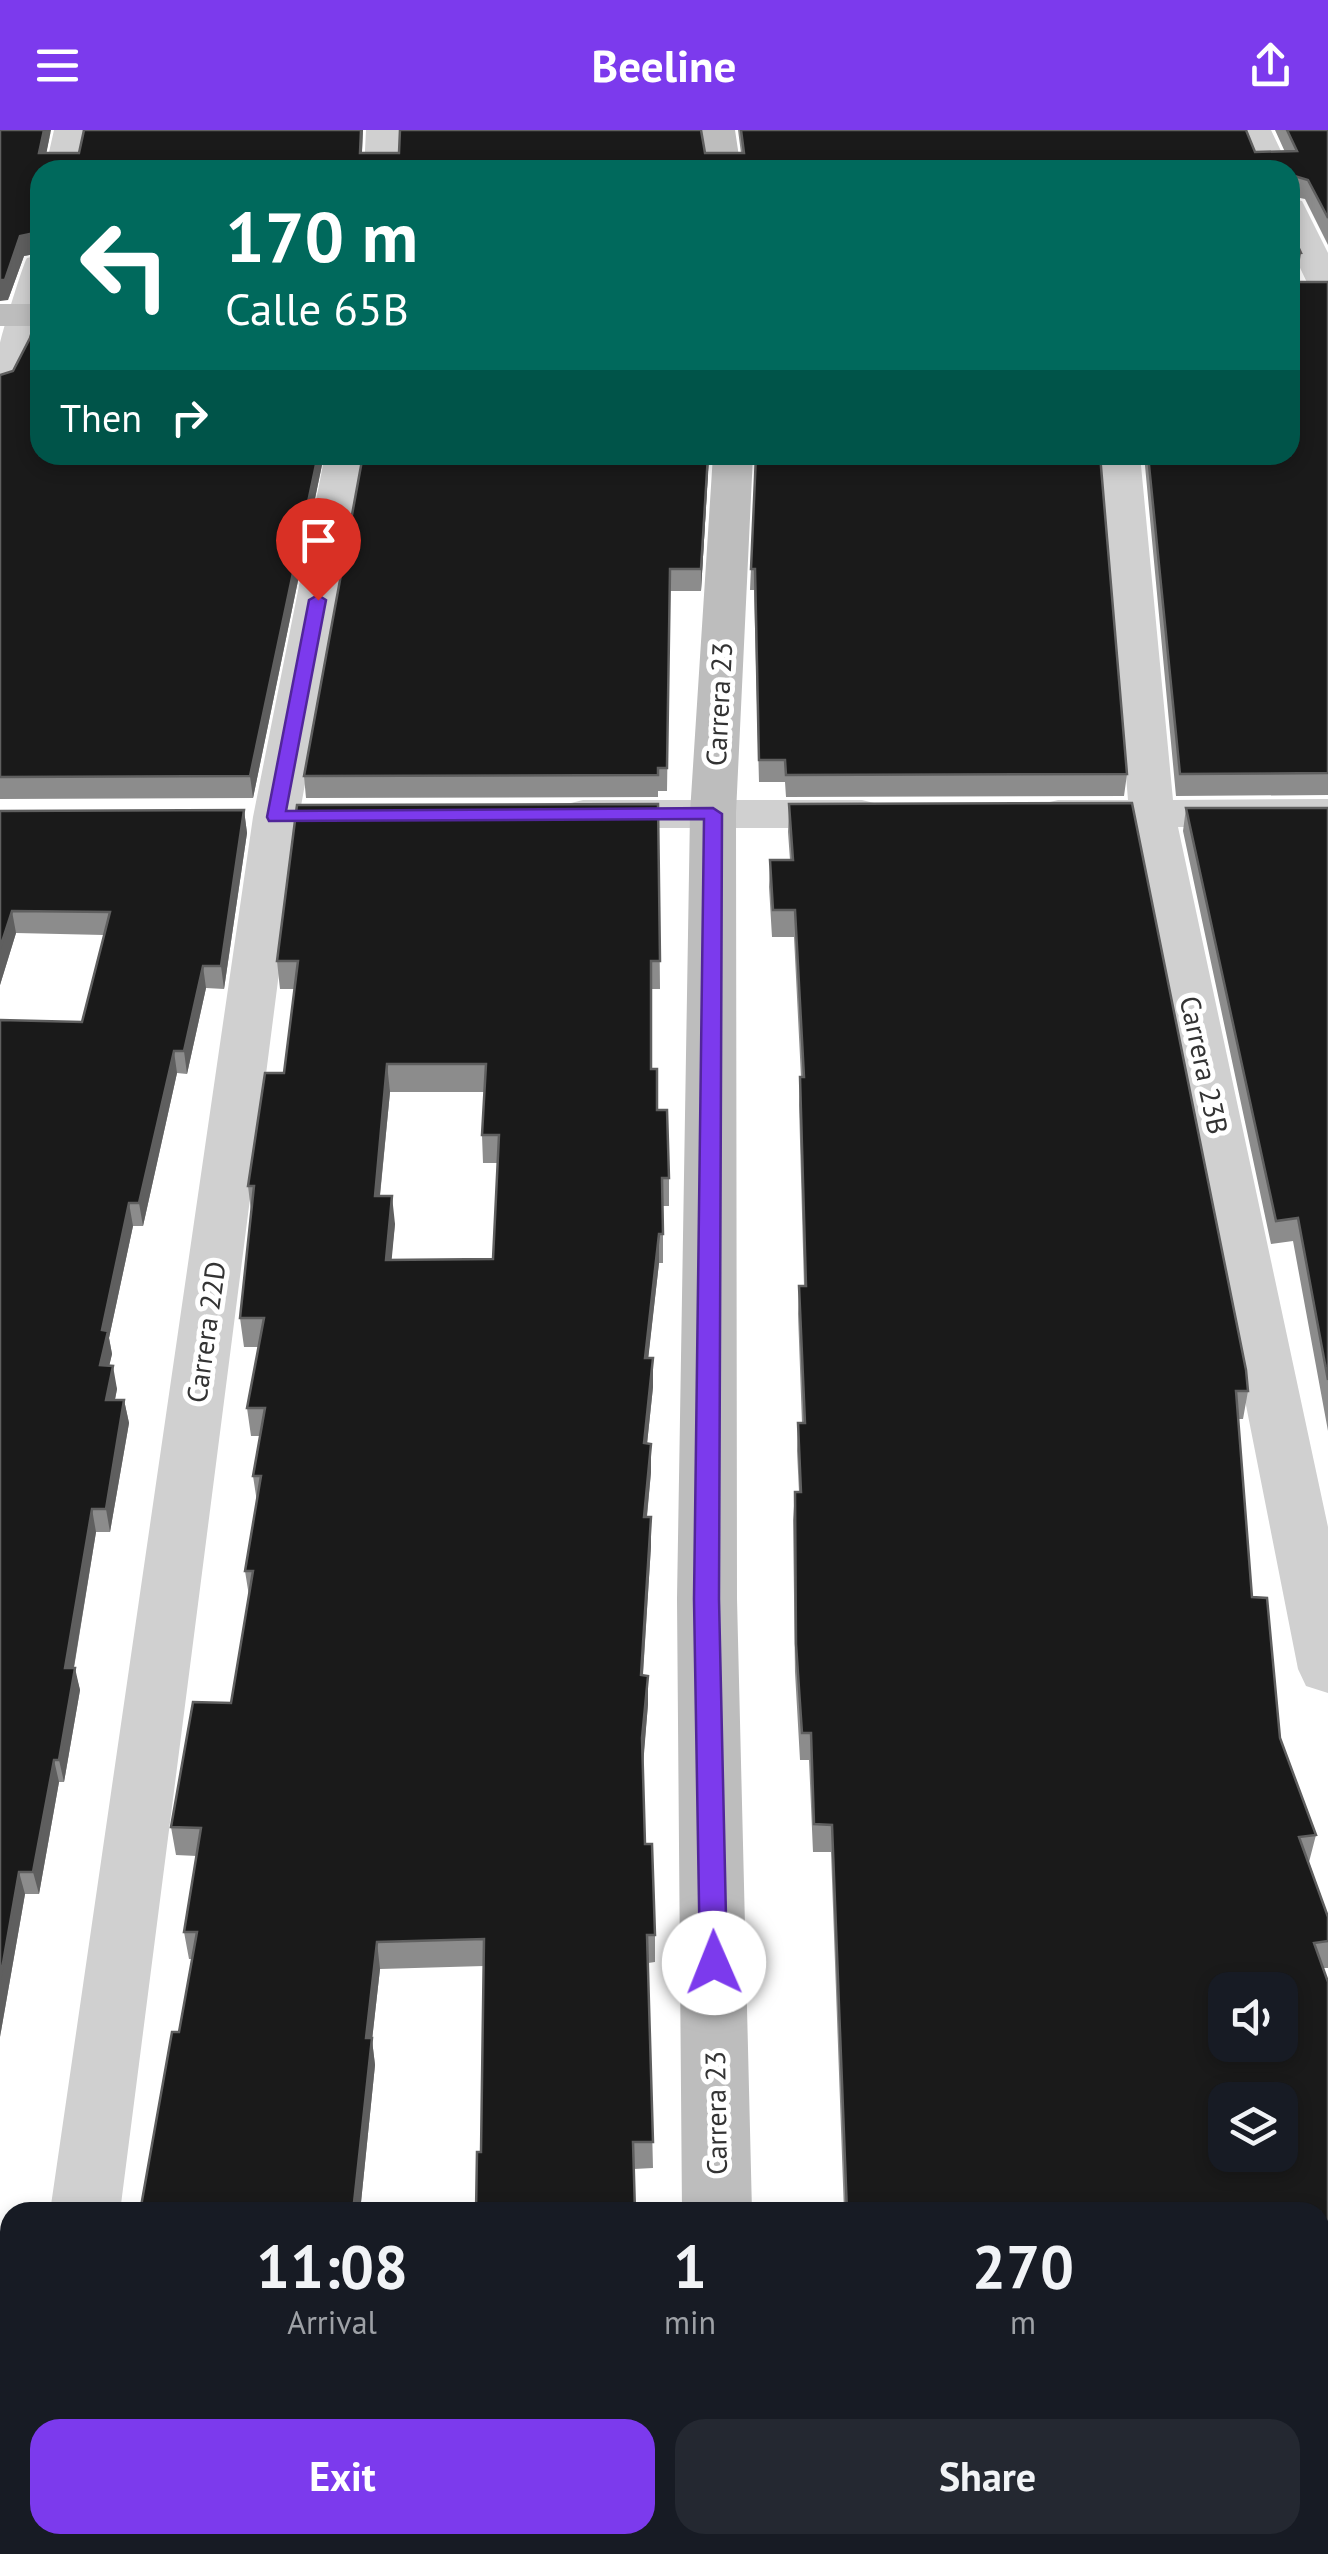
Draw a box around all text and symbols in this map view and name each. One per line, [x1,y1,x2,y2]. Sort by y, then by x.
text: Beeline [592,36,736,94]
icon: menu [30,38,85,93]
icon: share [1243,38,1298,93]
text: 170 m [225,191,418,281]
icon: left [60,200,190,330]
text: Calle 65B [225,279,409,337]
icon: right [162,390,217,445]
text: Then [60,393,142,442]
pin [276,498,361,601]
icon: arrive [291,513,346,568]
street label: Carrera 23 [697,641,740,767]
street label: Carrera 23B [1172,992,1237,1137]
street label: Carrera 22D [177,1259,234,1405]
position arrow [662,1911,766,2015]
map controls [1208,1972,1298,2172]
button: sound [1208,1972,1298,2062]
street label: Carrera 23 [696,2051,735,2175]
button: layers [1208,2082,1298,2172]
text: 11:08 [256,2227,408,2305]
text: 1 [673,2227,707,2305]
text: 270 [972,2227,1074,2305]
text: Arrival [287,2301,377,2343]
text: min [664,2301,716,2343]
text: m [1010,2301,1036,2343]
button: Exit [30,2419,655,2534]
button: Share [675,2419,1300,2534]

